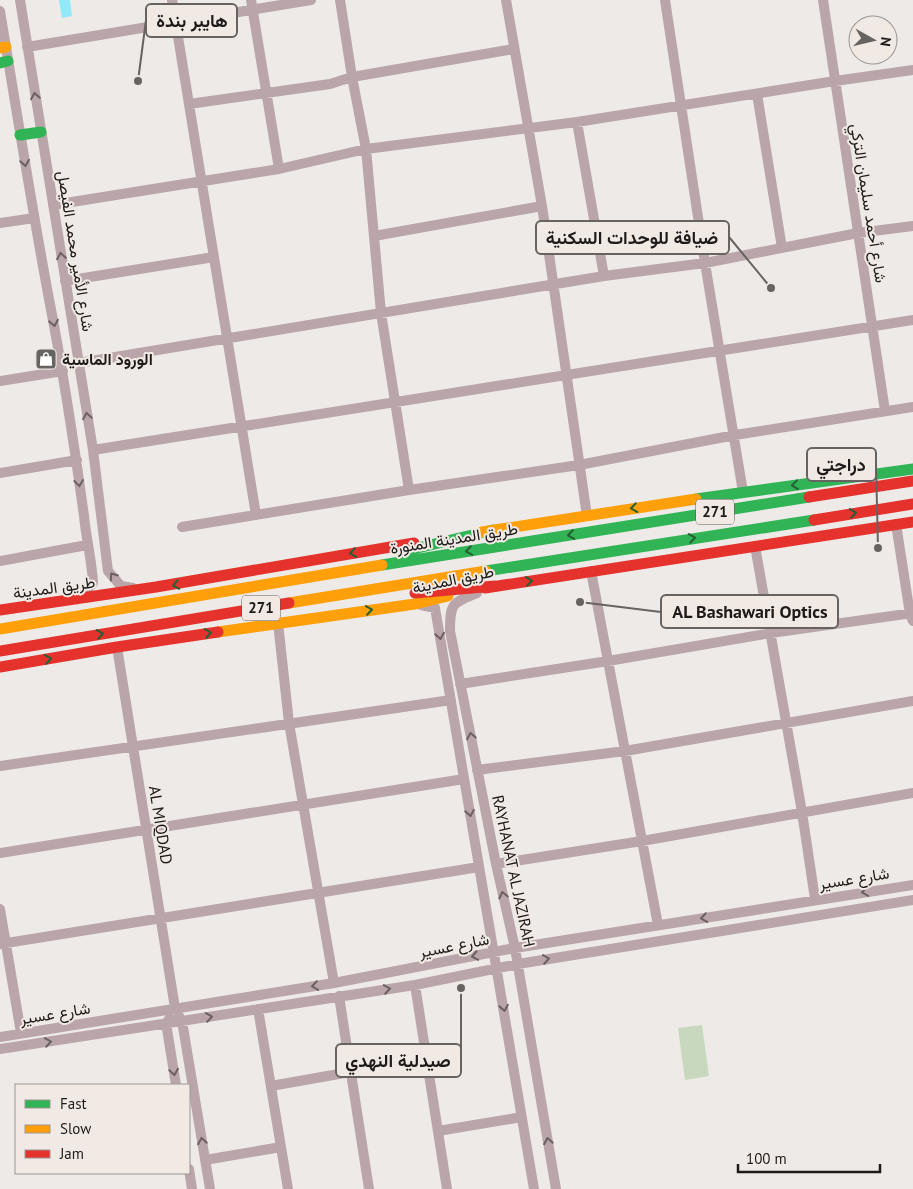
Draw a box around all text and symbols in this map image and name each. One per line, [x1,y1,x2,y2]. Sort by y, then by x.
callout: هايبر بندة [146,4,237,37]
text: هايبر بندة [156,9,228,32]
north arrow [848,15,898,65]
text: N [876,36,895,48]
one-way arrow [31,91,41,100]
street label: شارع أحمد سليمان التركي [843,122,891,285]
one-way arrow [19,158,29,167]
street label: شارع الأمير محمد الفيصل [51,169,99,333]
callout: ضيافة للوحدات السكنية [536,221,729,254]
text: ضيافة للوحدات السكنية [546,226,718,249]
one-way arrow [57,252,67,260]
one-way arrow [48,318,58,327]
shop icon: الورود الماسية [34,347,58,371]
place label: الورود الماسية [62,349,153,370]
one-way arrow [83,412,93,421]
callout: دراجتي [807,448,876,481]
text: دراجتي [816,453,866,480]
one-way arrow [74,479,84,487]
one-way arrow [791,479,799,490]
road number: 271 [696,500,734,524]
one-way arrow [630,503,639,513]
one-way arrow [848,509,857,519]
street label: طريق المدينة المنورة [389,518,519,559]
one-way arrow [567,529,575,540]
one-way arrow [688,534,696,544]
one-way arrow [465,546,473,556]
one-way arrow [349,547,357,558]
street label: طريق المدينة [410,561,496,598]
street label: طريق المدينة [12,571,97,604]
one-way arrow [110,572,119,582]
one-way arrow [525,576,533,586]
one-way arrow [171,579,180,590]
callout: AL Bashawari Optics [661,595,838,628]
road number: 271 [242,596,280,620]
text: AL Bashawari Optics [672,600,828,623]
one-way arrow [366,605,374,616]
one-way arrow [204,629,213,639]
one-way arrow [96,630,104,640]
one-way arrow [434,631,444,640]
one-way arrow [44,655,52,665]
one-way arrow [466,731,476,740]
street label: AL MIQDAD [145,784,177,866]
street label: RAYHANAT AL JAZIRAH [488,793,540,949]
one-way arrow [465,809,475,818]
street label: شارع عسير [816,863,891,896]
one-way arrow [860,886,868,897]
one-way arrow [498,891,509,900]
one-way arrow [700,912,709,922]
street label: شارع عسير [416,928,491,964]
one-way arrow [471,950,479,961]
one-way arrow [543,954,551,965]
one-way arrow [311,980,320,990]
one-way arrow [383,984,391,995]
street label: شارع عسير [17,998,92,1031]
one-way arrow [498,1003,508,1012]
one-way arrow [205,1012,213,1023]
one-way arrow [45,1037,53,1048]
callout: صيدلية النهدي [336,1044,461,1077]
text: صيدلية النهدي [345,1049,451,1076]
one-way arrow [168,1067,178,1076]
legend [15,1084,190,1174]
text: Fast [60,1094,87,1113]
text: Slow [60,1119,91,1138]
one-way arrow [197,1137,207,1145]
one-way arrow [543,1137,553,1145]
scale bar [738,1142,880,1174]
text: Jam [59,1144,84,1163]
text: 100 m [746,1149,787,1168]

